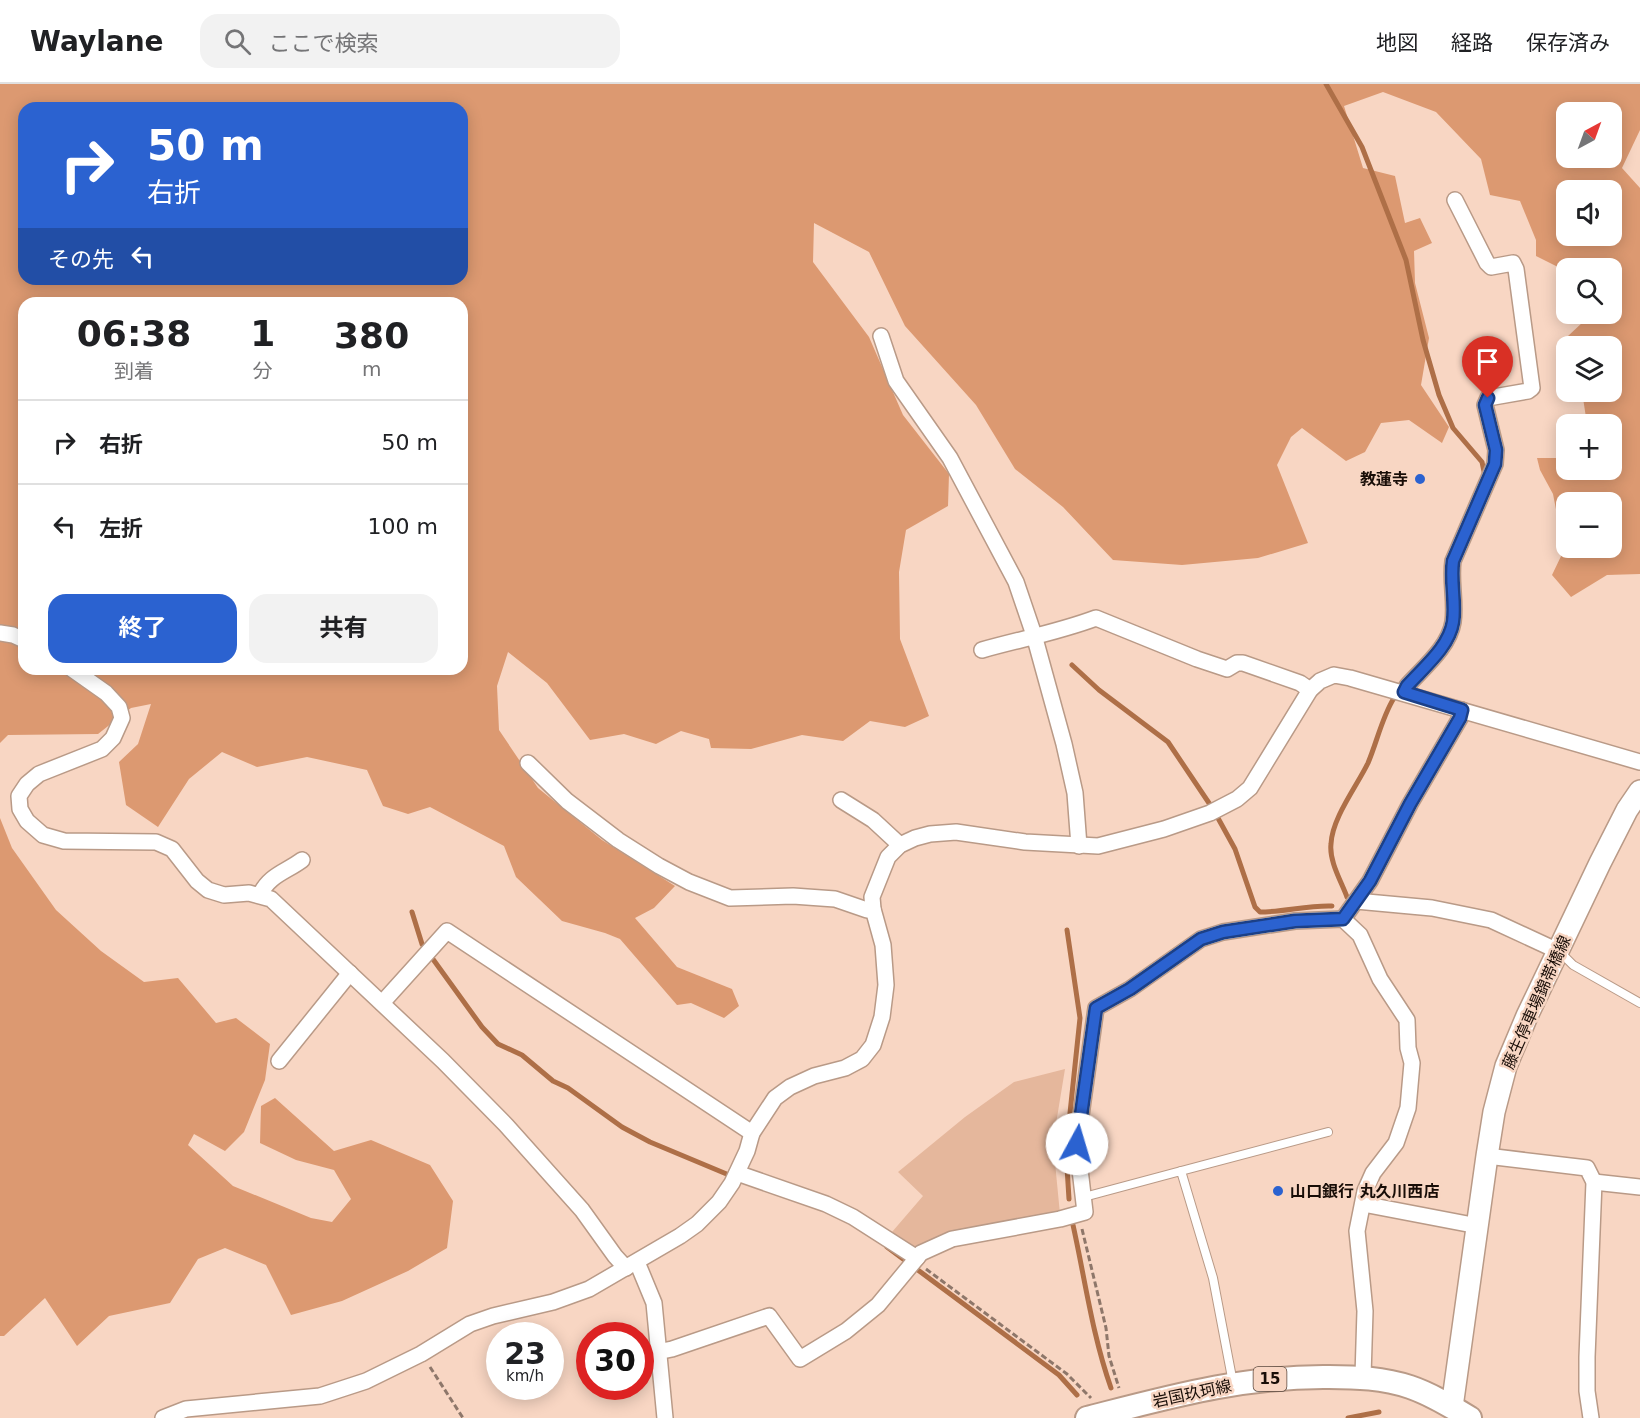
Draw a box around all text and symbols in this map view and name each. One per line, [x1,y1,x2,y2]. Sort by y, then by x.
search box [200,14,620,68]
text: Waylane [30,25,164,58]
icon: search [221,25,254,58]
text: ここで検索 [269,31,379,56]
text: 地図 [1376,31,1418,55]
text: 経路 [1451,31,1493,55]
text: 保存済み [1526,31,1610,55]
north arrow [1556,102,1622,168]
map controls [1556,102,1622,558]
text: 50 m [147,121,264,170]
icon: right [48,126,126,204]
text: 右折 [147,177,201,208]
button: sound [1556,180,1622,246]
icon: left [126,240,159,273]
text: その先 [48,247,114,272]
button: search [1556,258,1622,324]
text: 06:38 [77,313,191,354]
text: 1 [250,313,275,354]
text: 380 [334,315,409,356]
pin [1462,336,1513,398]
button: layers [1556,336,1622,402]
icon: arrive [1471,345,1504,378]
text: m [362,357,381,381]
text: 到着 [114,359,154,383]
text: 分 [253,359,273,383]
button: + [1556,414,1622,480]
icon: right [48,426,81,459]
text: 50 m [382,430,438,455]
text: 右折 [99,432,143,457]
place label: 教蓮寺 [1360,470,1408,489]
marker: 教蓮寺 [1413,472,1427,486]
button: − [1556,492,1622,558]
icon: left [48,510,81,543]
text: 100 m [368,514,438,539]
text: 左折 [99,516,143,541]
button: 終了 [48,594,237,663]
button: 共有 [249,594,438,663]
street label: 藤生停車場錦帯橋線 [1498,933,1574,1072]
position arrow [1045,1112,1109,1176]
place label: 山口銀行 丸久川西店 [1290,1182,1440,1201]
marker: 山口銀行 丸久川西店 [1271,1184,1285,1198]
speed limit sign: 30 [576,1322,654,1400]
text: 23 [504,1336,546,1371]
text: km/h [506,1367,544,1385]
road number: 15 [1254,1367,1286,1391]
street label: 岩国玖珂線 [1151,1376,1233,1411]

